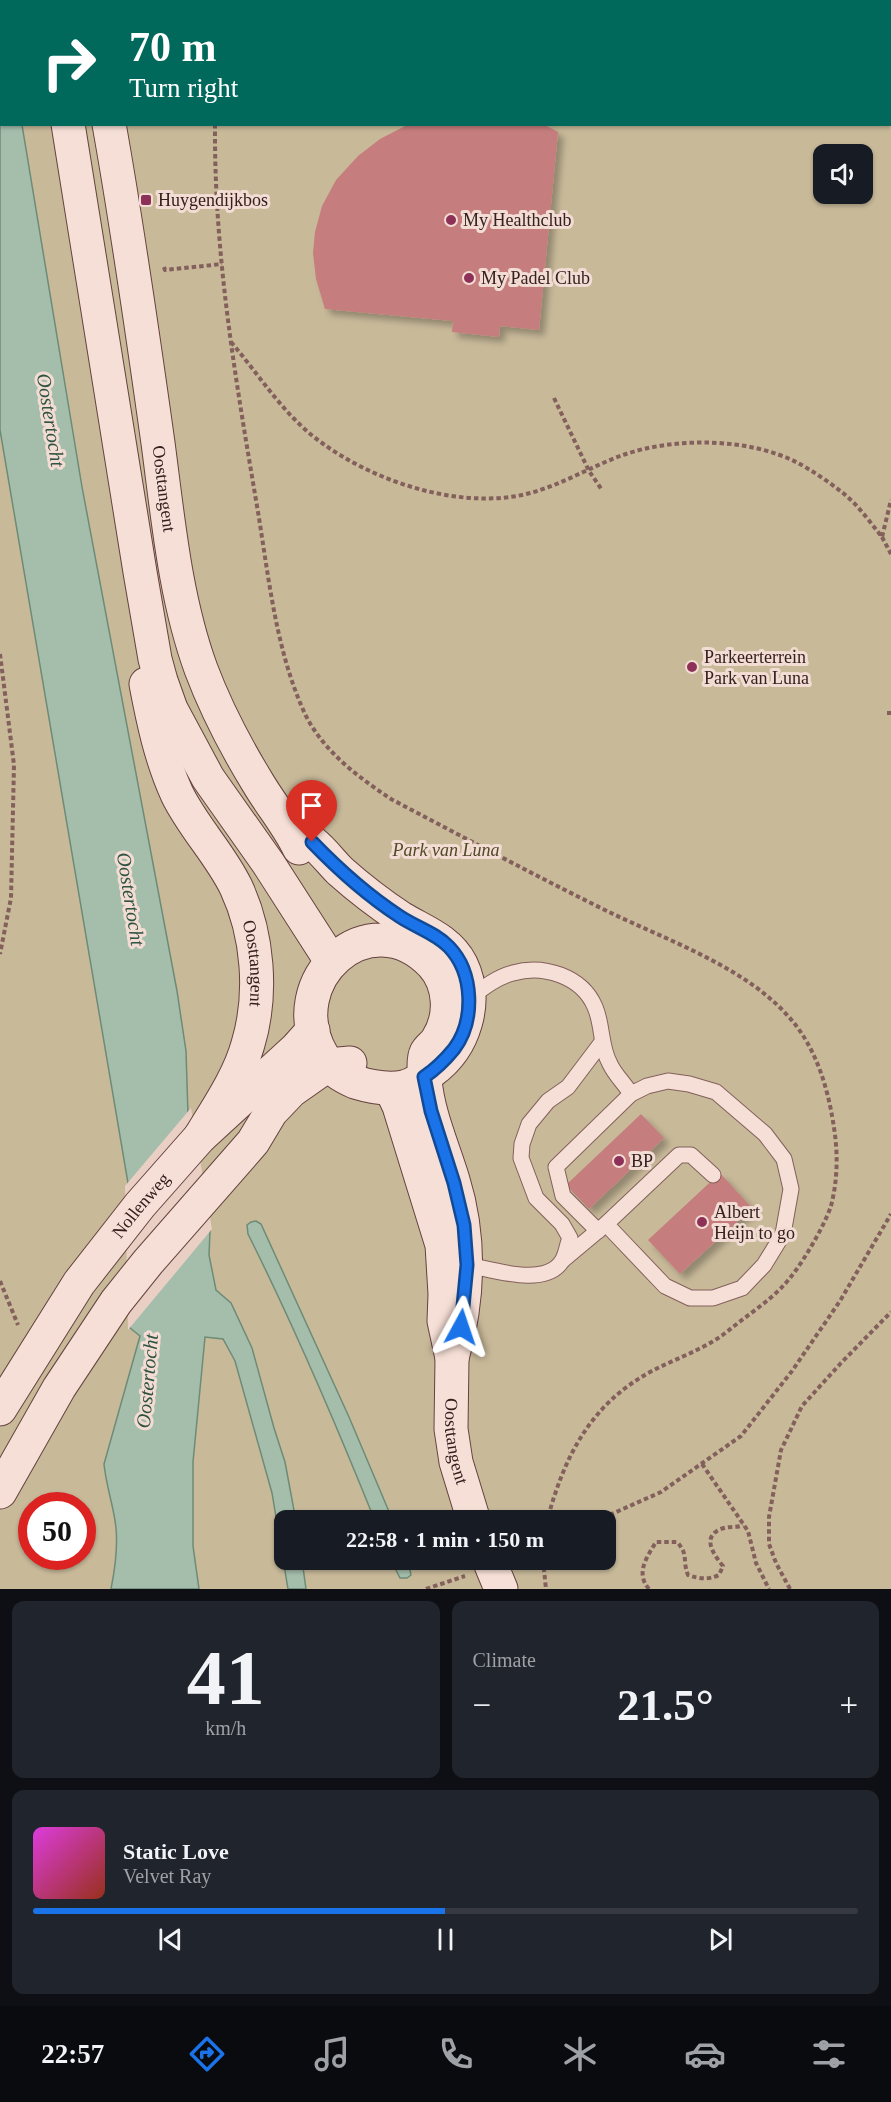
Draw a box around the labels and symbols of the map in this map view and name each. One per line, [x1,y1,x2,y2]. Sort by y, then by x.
place label: Huygendijkbos [158,190,268,210]
marker: Huygendijkbos [139,193,153,207]
place label: My Healthclub [463,210,571,230]
marker: My Healthclub [444,213,458,227]
place label: My Padel Club [481,268,590,288]
marker: My Padel Club [462,271,476,285]
water label: Oostertocht [33,372,69,469]
street label: Oosttangent [148,444,180,533]
place label: Parkeerterrein Park van Luna [704,647,809,688]
marker: Parkeerterrein Park van Luna [685,660,699,674]
pin [286,780,337,842]
park label: Park van Luna [392,840,500,860]
water label: Oostertocht [113,851,149,948]
street label: Oosttangent [239,918,267,1008]
place label: BP [631,1151,653,1171]
marker: BP [612,1154,626,1168]
street label: Nollenweg [108,1169,174,1242]
place label: Albert Heijn to go [714,1202,795,1243]
marker: Albert Heijn to go [695,1215,709,1229]
position arrow [429,1295,493,1359]
water label: Oostertocht [132,1333,162,1429]
street label: Oosttangent [441,1398,472,1487]
speed limit sign: 50 [18,1492,96,1570]

